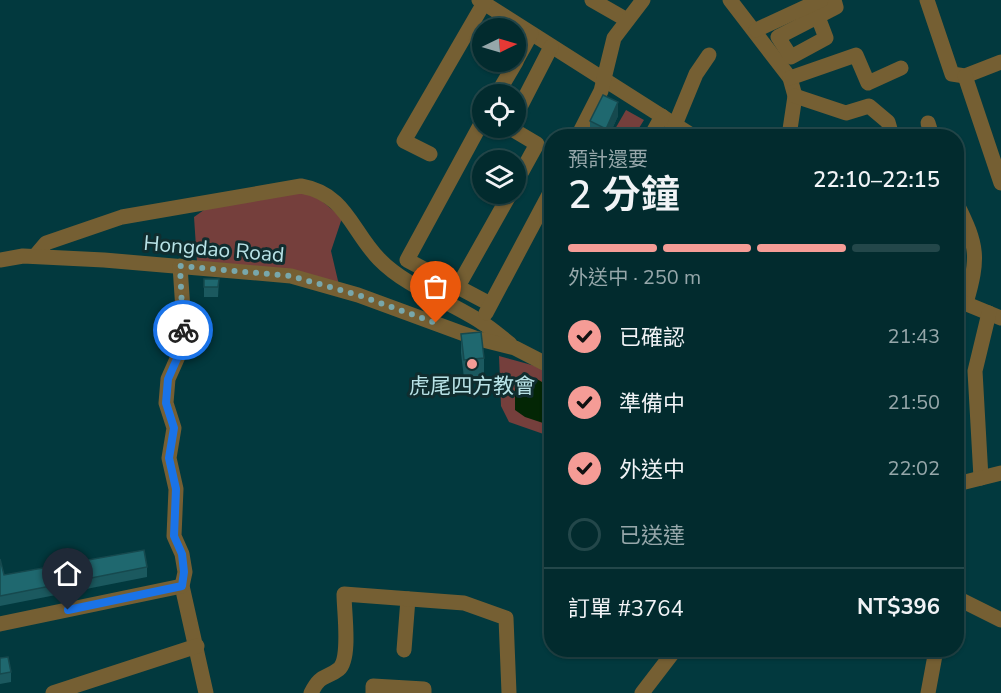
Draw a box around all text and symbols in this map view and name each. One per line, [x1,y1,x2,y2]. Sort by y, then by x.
north arrow [472,18,526,72]
map controls [472,18,526,204]
button: locate [472,84,526,138]
text: 預計還要 [568,146,648,173]
button: layers [472,150,526,204]
text: 22:10–22:15 [813,165,940,195]
text: 2 分鐘 [568,169,680,222]
street label: Hongdao Road [142,229,286,269]
pin [410,261,461,323]
text: 外送中 · 250 m [568,264,701,291]
icon: bag [419,270,452,303]
courier [153,300,213,360]
icon: bike [167,314,200,347]
icon: check [568,320,601,353]
text: 已確認 [619,323,685,353]
text: 21:43 [887,323,940,350]
marker: 虎尾四方教會 [465,357,479,371]
place label: 虎尾四方教會 [409,372,535,400]
icon: check [568,386,601,419]
text: 準備中 [619,389,685,419]
text: 21:50 [887,389,940,416]
icon: check [568,452,601,485]
text: 外送中 [619,455,685,485]
text: 22:02 [887,455,940,482]
text: 已送達 [619,521,685,551]
pin [42,548,93,610]
icon: home [51,557,84,590]
text: NT$396 [857,592,940,622]
text: 訂單 #3764 [568,594,684,624]

